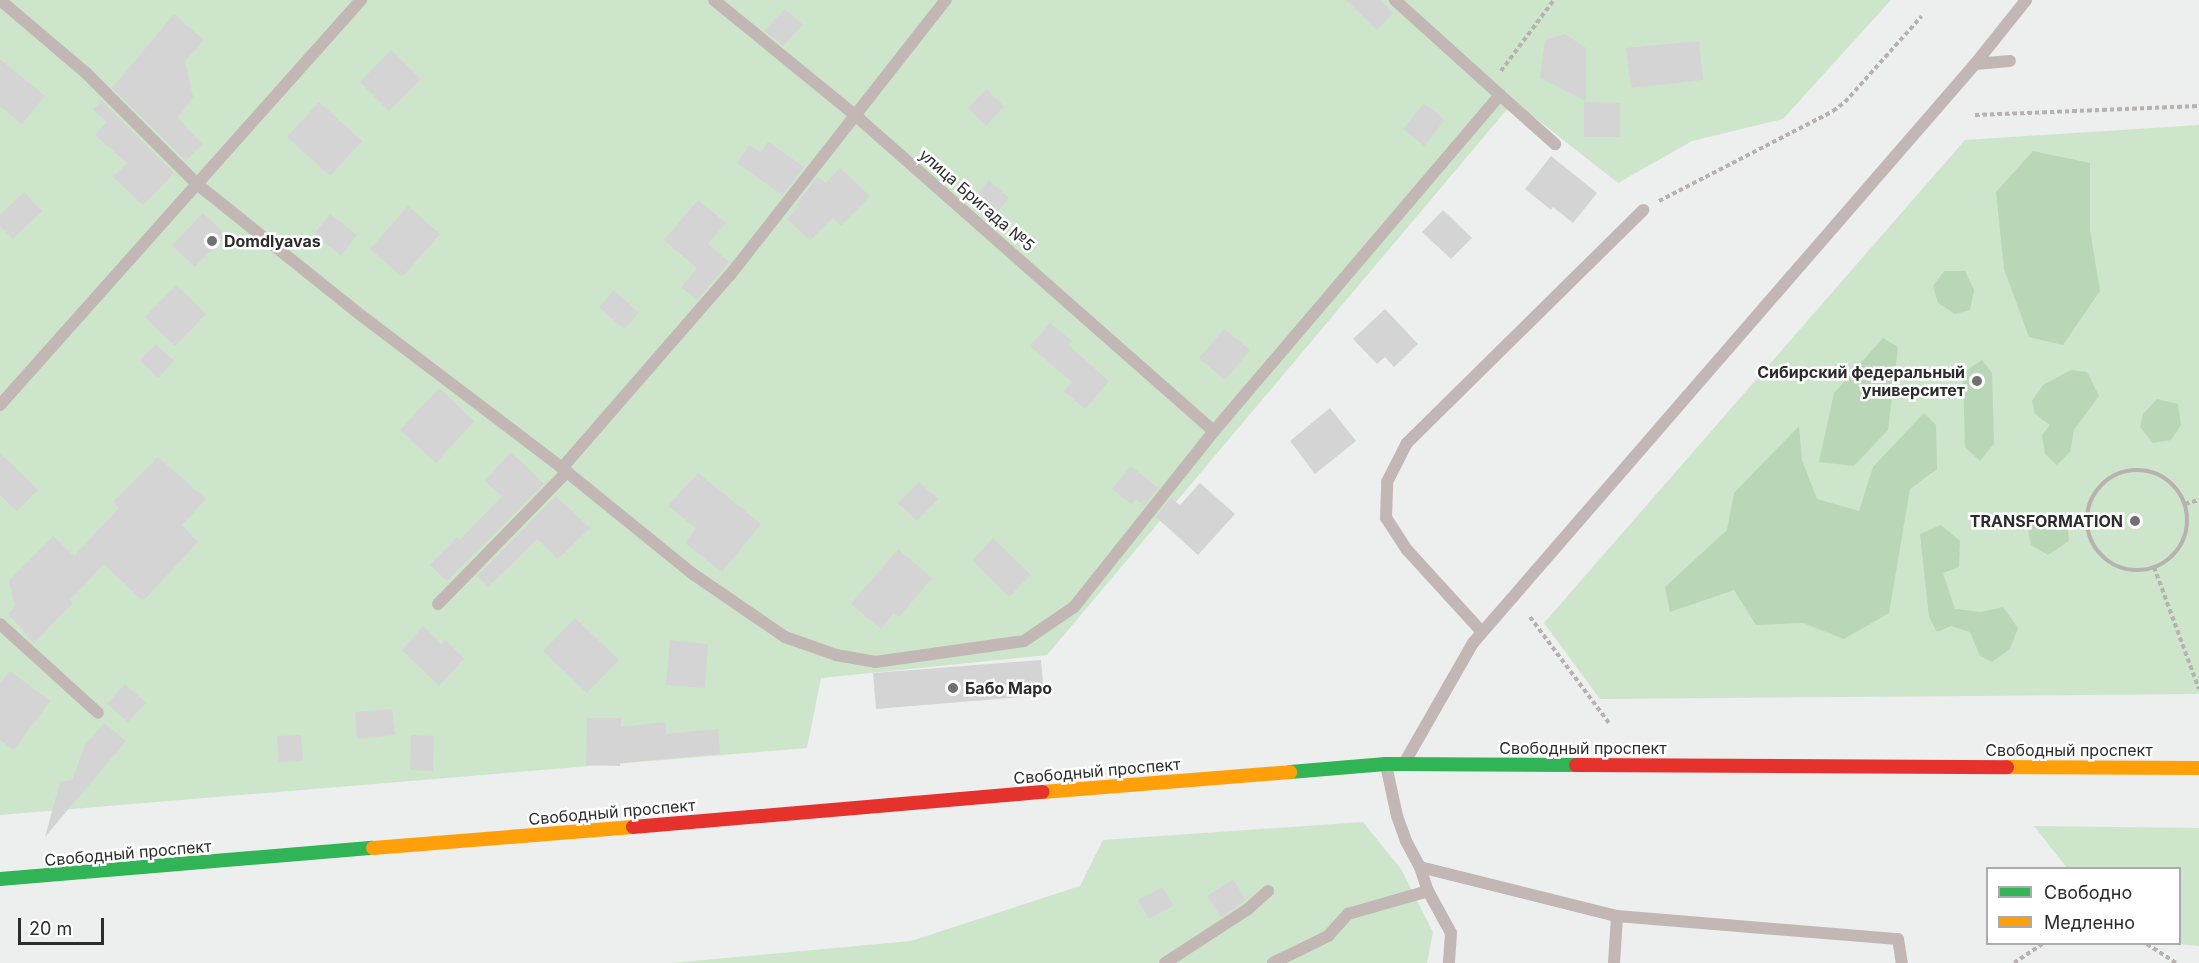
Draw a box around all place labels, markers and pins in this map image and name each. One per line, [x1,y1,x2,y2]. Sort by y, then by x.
place label: Domdlyavas [224,231,321,251]
marker: Domdlyavas [205,234,219,248]
place label: Сибирский федеральный университет [1757,362,1965,400]
marker: Сибирский федеральный университет [1970,374,1984,388]
place label: TRANSFORMATION [1970,511,2123,531]
marker: TRANSFORMATION [2128,514,2142,528]
place label: Бабо Маро [965,678,1052,698]
marker: Бабо Маро [946,681,960,695]

